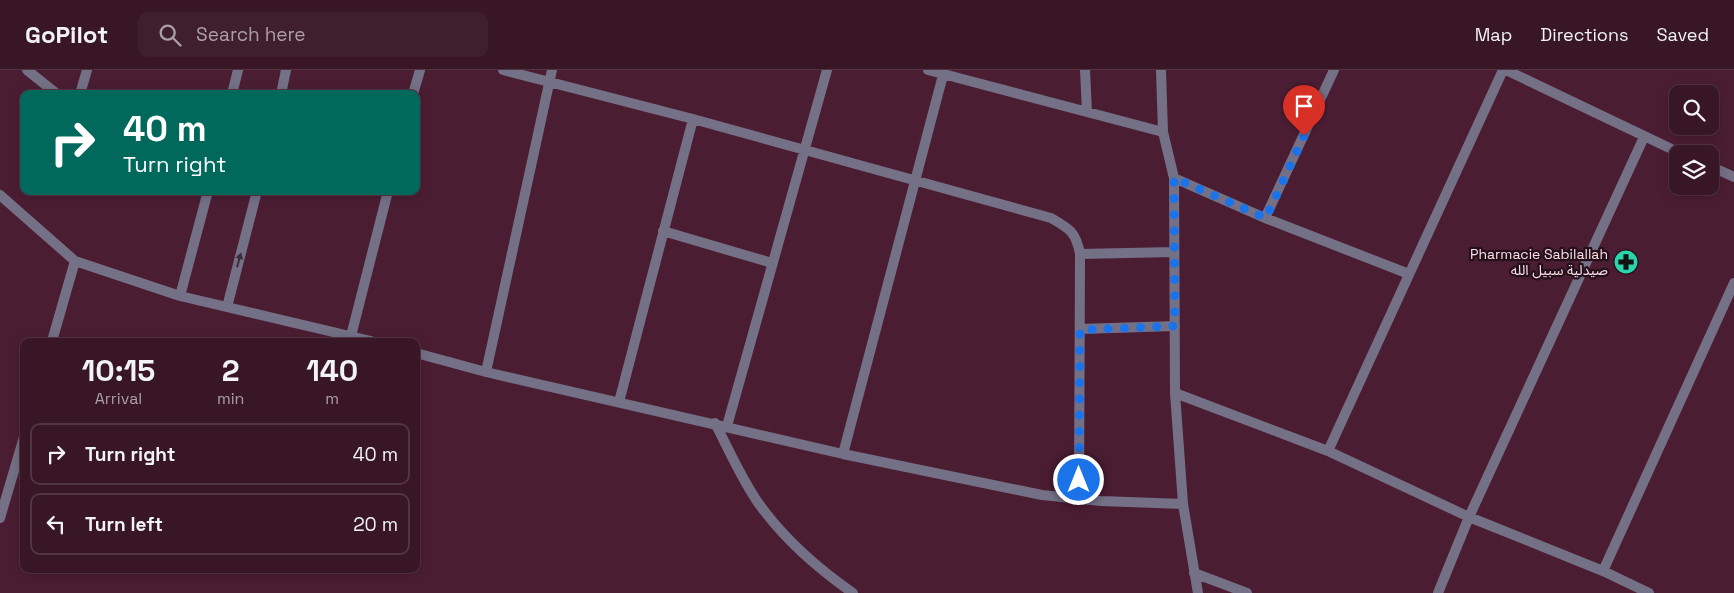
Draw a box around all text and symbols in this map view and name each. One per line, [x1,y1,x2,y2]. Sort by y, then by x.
search box [138,12,488,57]
text: GoPilot [25,19,108,50]
icon: search [156,21,184,49]
text: Search here [196,22,306,47]
text: Map [1475,23,1512,46]
text: Directions [1540,23,1629,46]
text: Saved [1657,23,1709,46]
pin [1283,85,1325,136]
map controls [1669,85,1719,195]
button: search [1669,85,1719,135]
icon: arrive [1290,92,1318,120]
text: 40 m [123,107,207,151]
icon: right [40,110,105,175]
button: layers [1669,145,1719,195]
text: Turn right [123,150,226,178]
place label: Pharmacie Sabilallah صيدلية سبيل الله [1470,245,1608,279]
pharmacy icon: Pharmacie Sabilallah صيدلية سبيل الله [1613,249,1639,275]
one-way arrow [235,252,243,267]
text: 10:15 [82,351,155,390]
text: 2 [222,351,240,390]
text: 140 [306,351,358,390]
text: Arrival [95,388,142,409]
text: min [217,388,244,409]
text: m [325,388,339,409]
icon: right [42,440,70,468]
text: Turn right [85,442,175,467]
text: 40 m [353,442,398,467]
position arrow [1052,453,1104,505]
icon: left [42,510,70,538]
text: Turn left [85,512,163,537]
text: 20 m [353,512,398,537]

